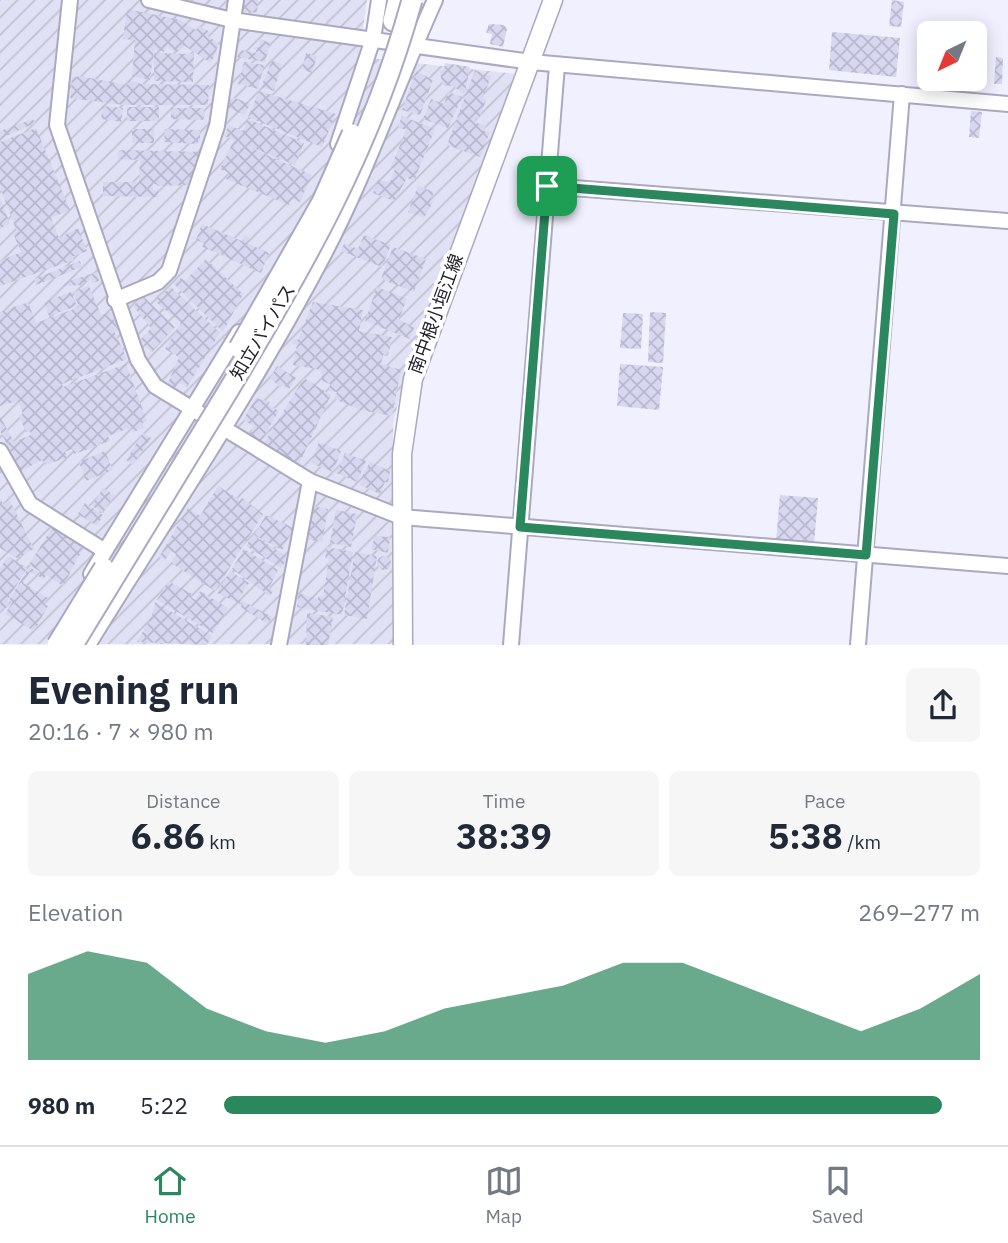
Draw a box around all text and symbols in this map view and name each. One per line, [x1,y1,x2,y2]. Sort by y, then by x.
north arrow [917,21,987,91]
map controls [917,21,987,91]
pin [517,156,577,216]
icon: arrive [528,167,566,205]
street label: 南中根小垣江線 [403,251,468,377]
street label: 知立バイパス [225,280,300,384]
text: Evening run [28,665,239,714]
button: share [906,668,980,742]
text: 20:16 · 7 × 980 m [28,716,214,746]
text: Distance [146,789,220,813]
text: Time [483,789,525,813]
text: Pace [804,789,845,813]
text: 6.86 [131,813,205,859]
text: 38:39 [456,813,552,859]
text: 5:38 [768,813,843,859]
text: km [205,830,236,854]
text: /km [843,830,881,854]
text: Elevation [28,897,123,927]
text: 269–277 m [858,897,980,927]
text: 980 m [28,1090,95,1120]
text: 5:22 [140,1090,188,1120]
tab: Home [145,1162,196,1228]
tab: Map [485,1162,523,1228]
tab: Saved [812,1162,863,1228]

